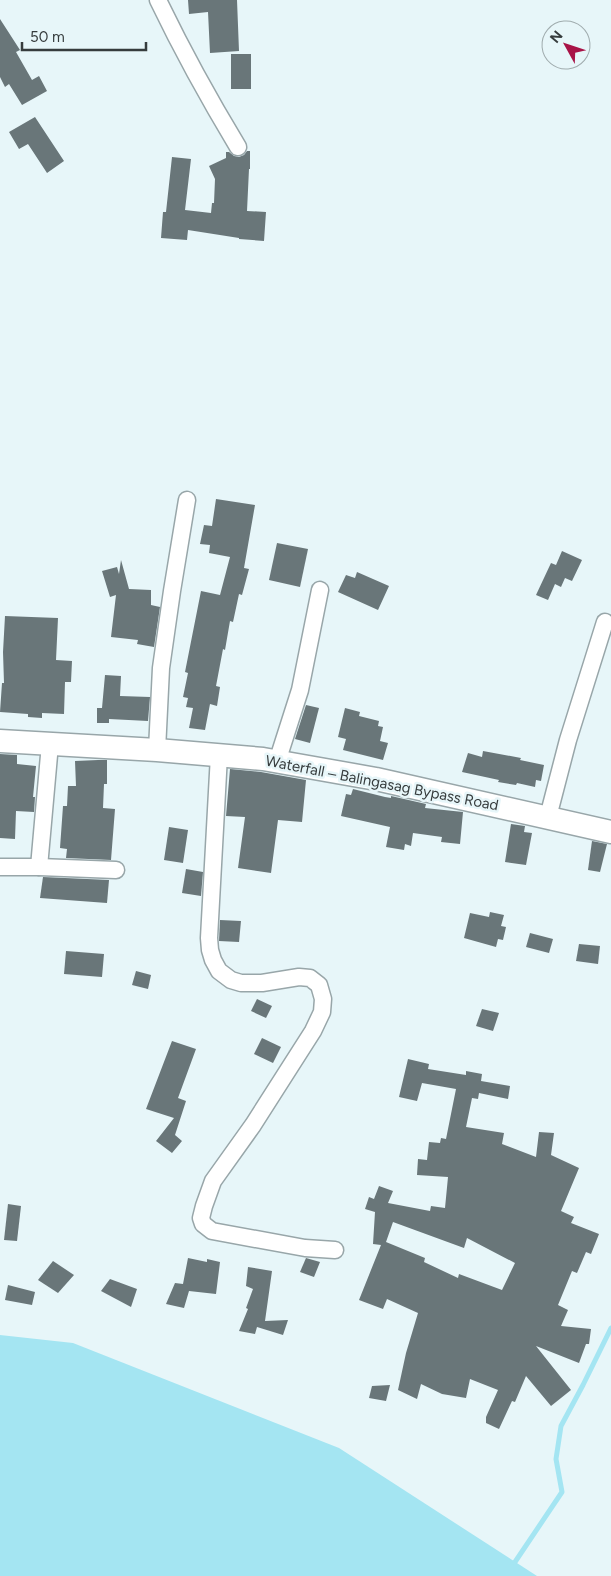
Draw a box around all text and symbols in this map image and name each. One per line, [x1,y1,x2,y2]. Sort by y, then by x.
scale bar [22,20,146,52]
north arrow [541,20,591,70]
text: N [546,27,566,47]
text: 50 m [30,28,65,46]
street label: Waterfall ‒ Balingasag Bypass Road [264,752,500,814]

